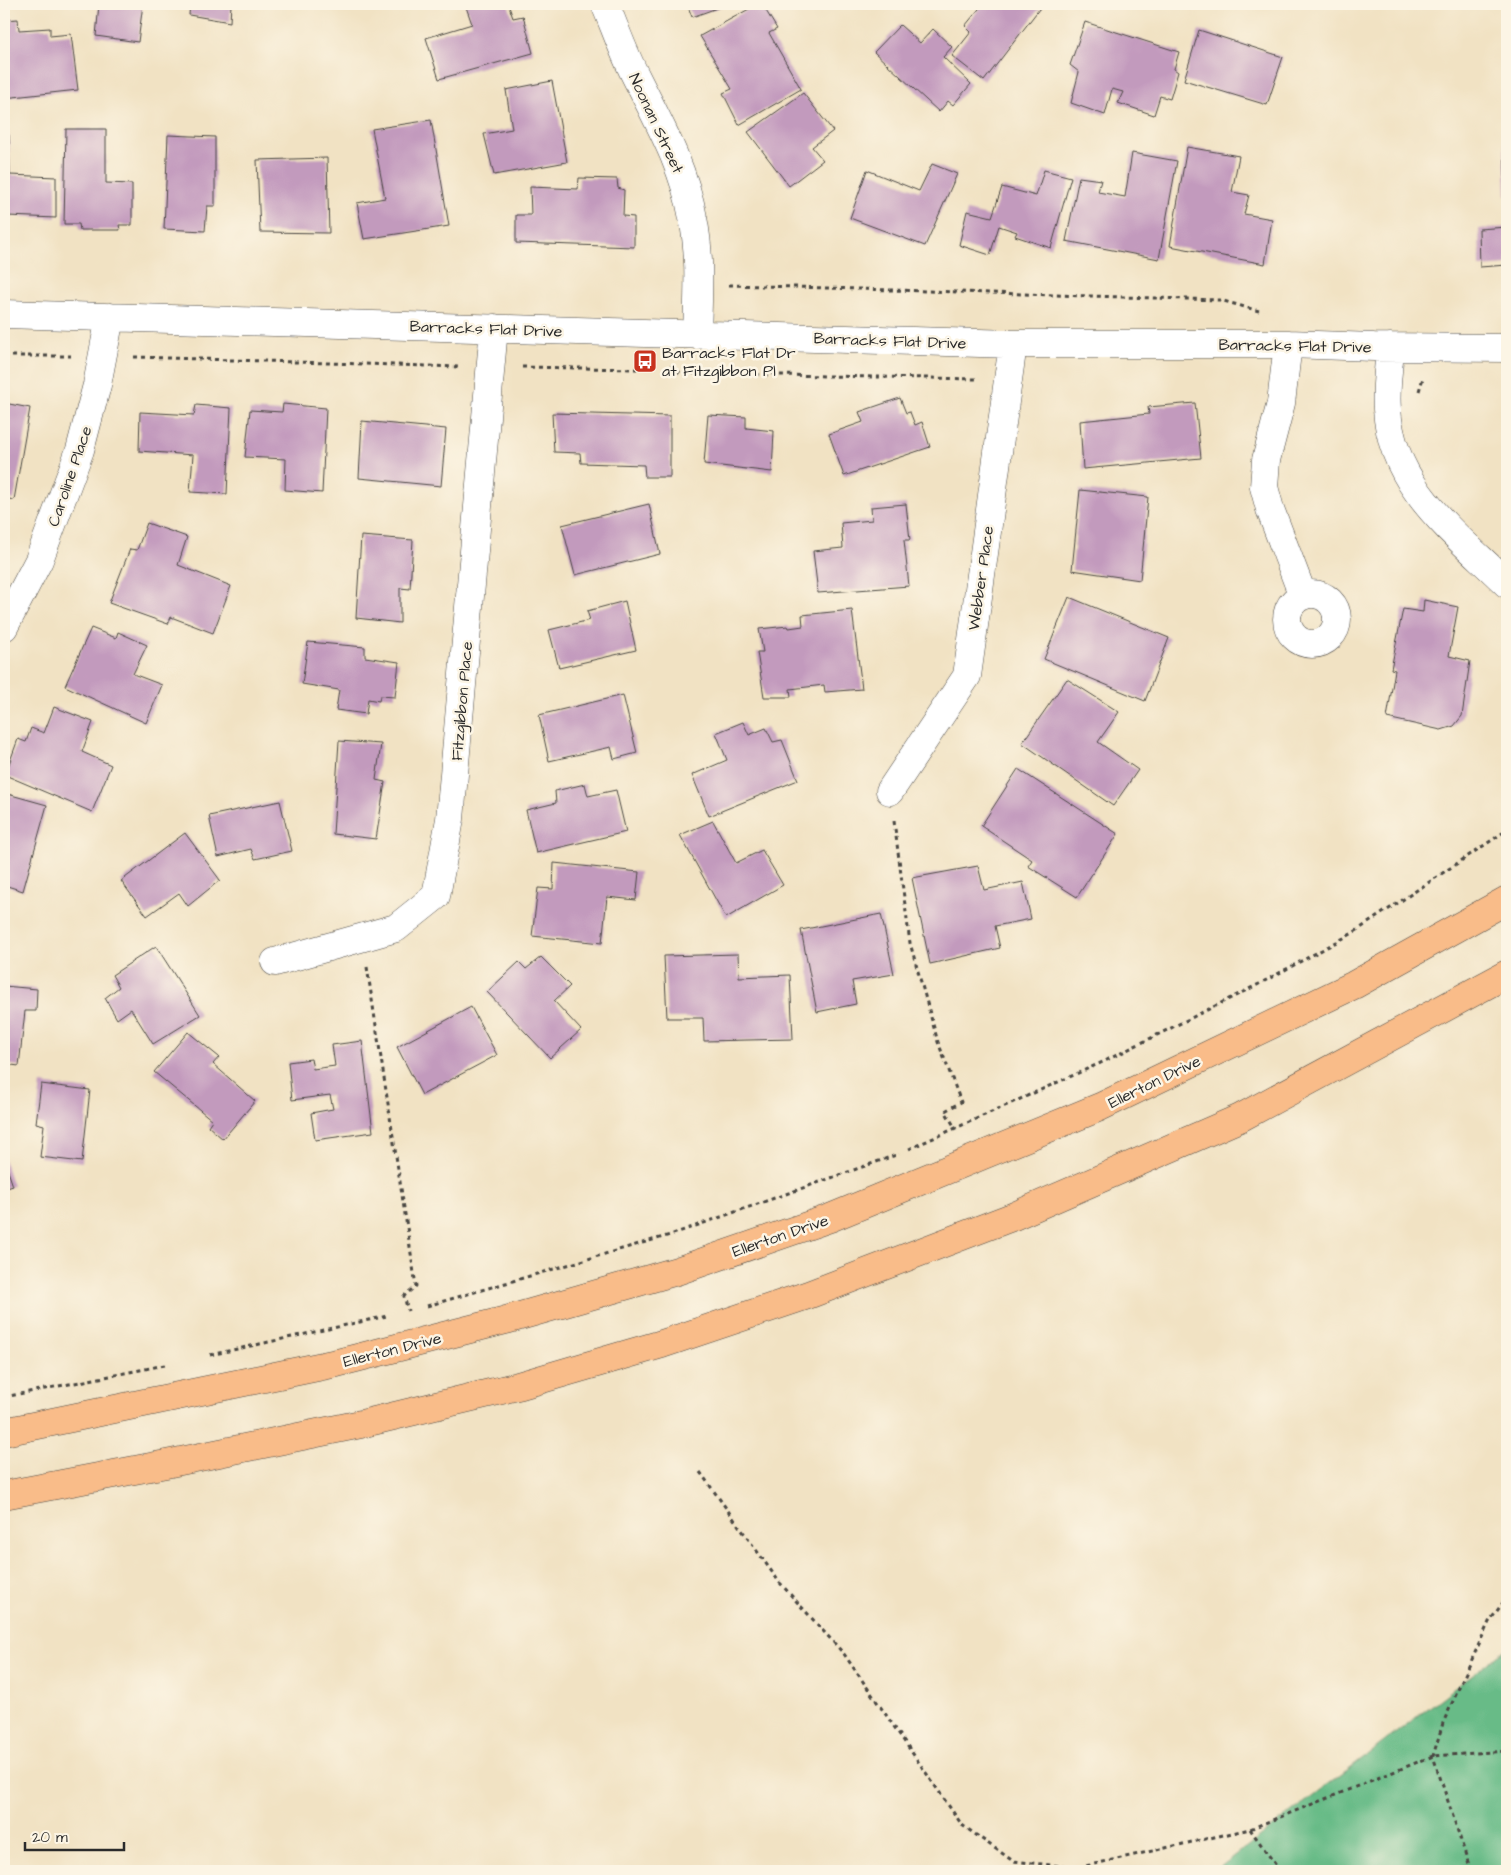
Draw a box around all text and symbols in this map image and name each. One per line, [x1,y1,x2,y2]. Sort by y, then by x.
street label: Noonan Street [623,70,689,177]
street label: Barracks Flat Drive [409,315,563,343]
street label: Barracks Flat Drive [813,327,967,355]
street label: Barracks Flat Drive [1218,334,1372,358]
place label: Barracks Flat Dr at Fitzgibbon Pl [662,342,796,383]
bus stop icon: Barracks Flat Dr at Fitzgibbon Pl [632,348,658,374]
street label: Caroline Place [42,423,98,530]
street label: Webber Place [963,524,999,632]
street label: Fitzgibbon Place [446,640,479,762]
street label: Ellerton Drive [1104,1050,1205,1114]
street label: Ellerton Drive [729,1209,832,1263]
street label: Ellerton Drive [341,1327,444,1373]
scale bar [25,1820,124,1852]
text: 20 m [32,1827,68,1848]

